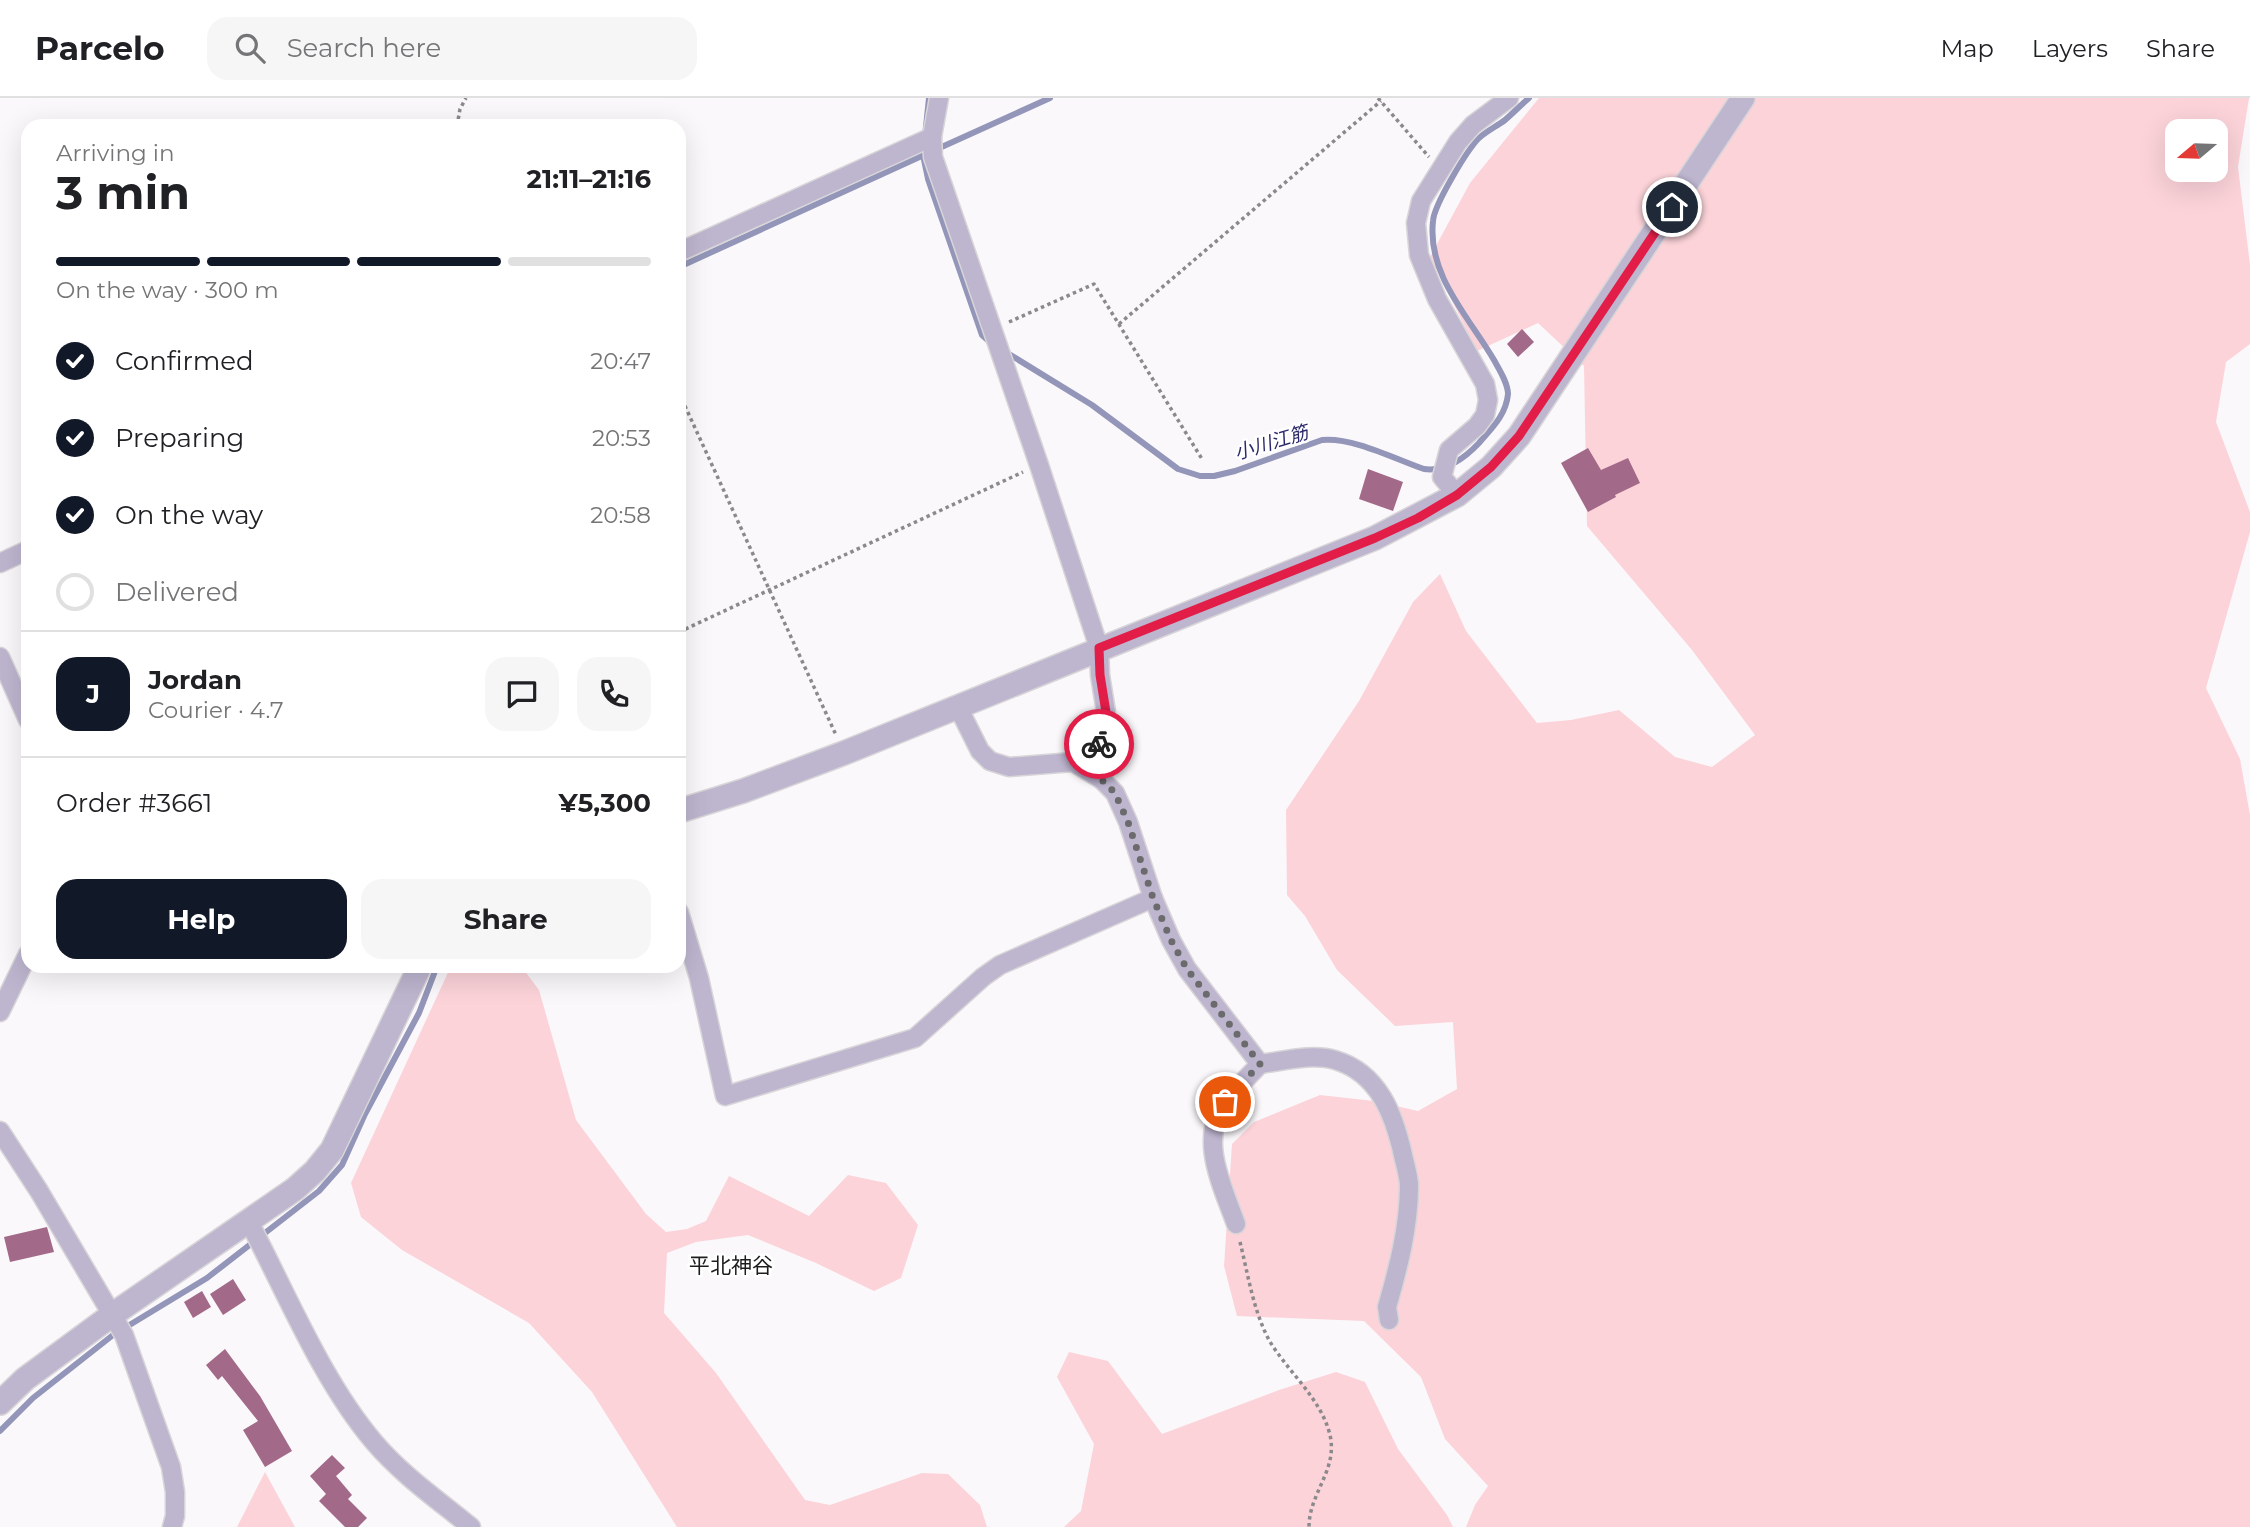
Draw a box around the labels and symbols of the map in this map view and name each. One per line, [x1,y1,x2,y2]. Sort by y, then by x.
north arrow [2165,119,2228,182]
pin [1642,177,1702,237]
water label: 小川江筋 [1231,419,1314,465]
courier [1064,709,1134,779]
pin [1195,1072,1255,1132]
district label: 平北神谷 [689,1253,773,1278]

